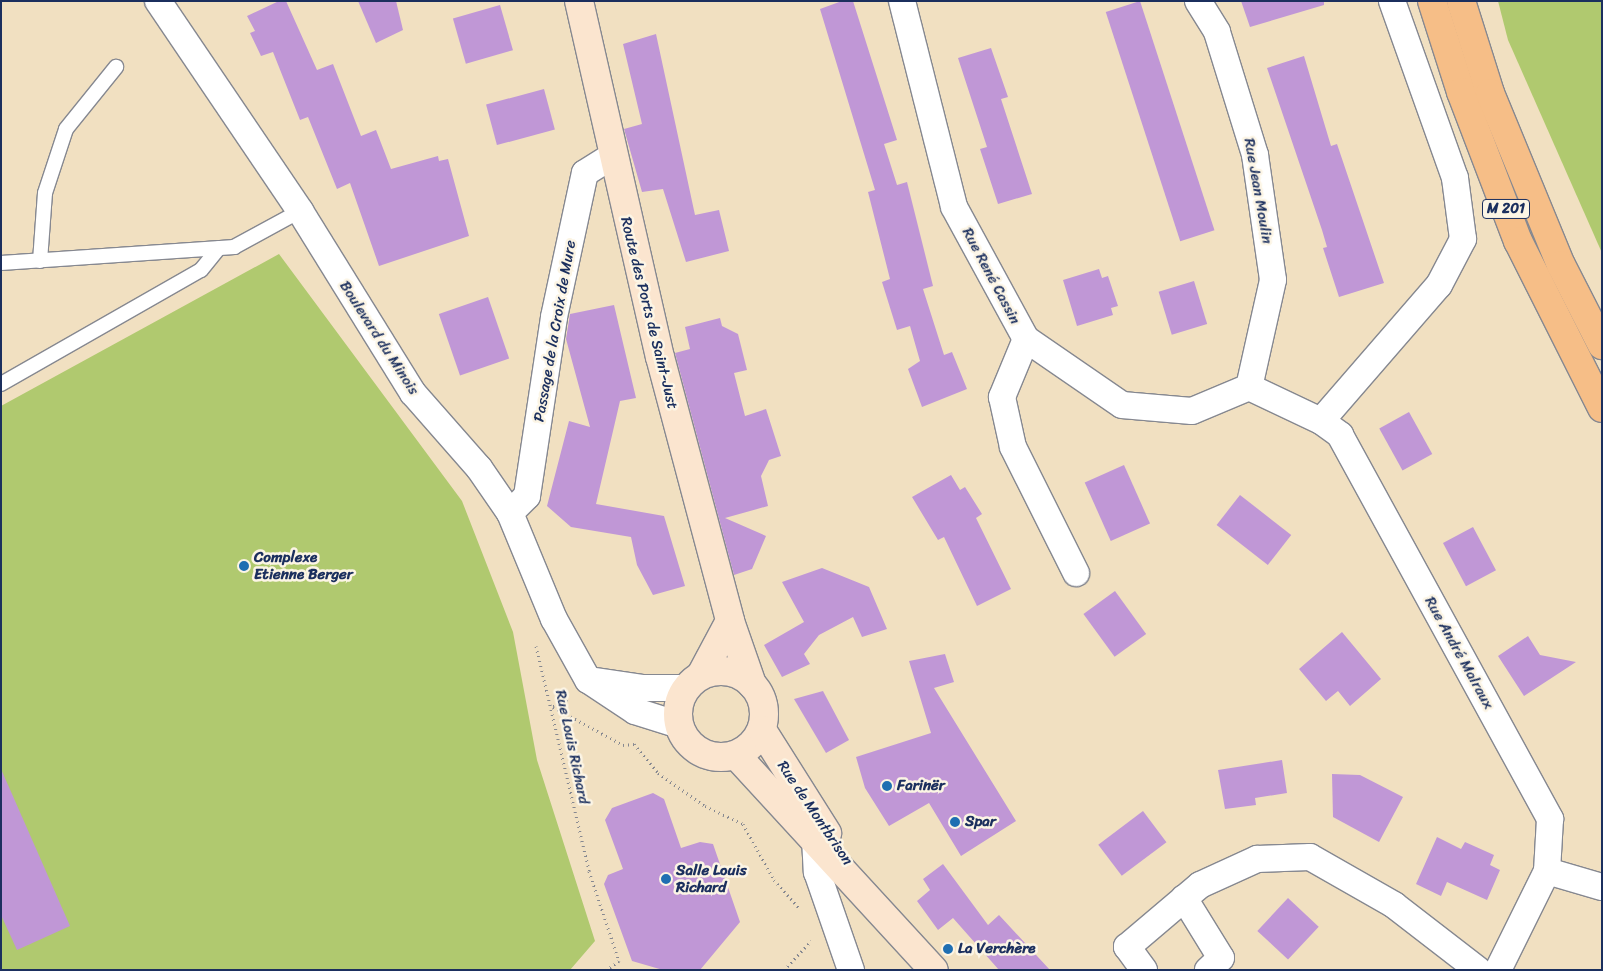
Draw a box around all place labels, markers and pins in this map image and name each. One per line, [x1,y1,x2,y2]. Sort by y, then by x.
place label: Complexe Etienne Berger [254,548,353,583]
marker: Complexe Etienne Berger [238,560,250,572]
place label: Farinër [897,777,945,795]
marker: Farinër [881,780,893,792]
place label: Spar [965,813,996,831]
marker: Spar [949,816,961,828]
place label: Salle Louis Richard [676,861,747,896]
marker: Salle Louis Richard [660,873,672,885]
place label: La Verchère [958,940,1035,958]
marker: La Verchère [942,943,954,955]

